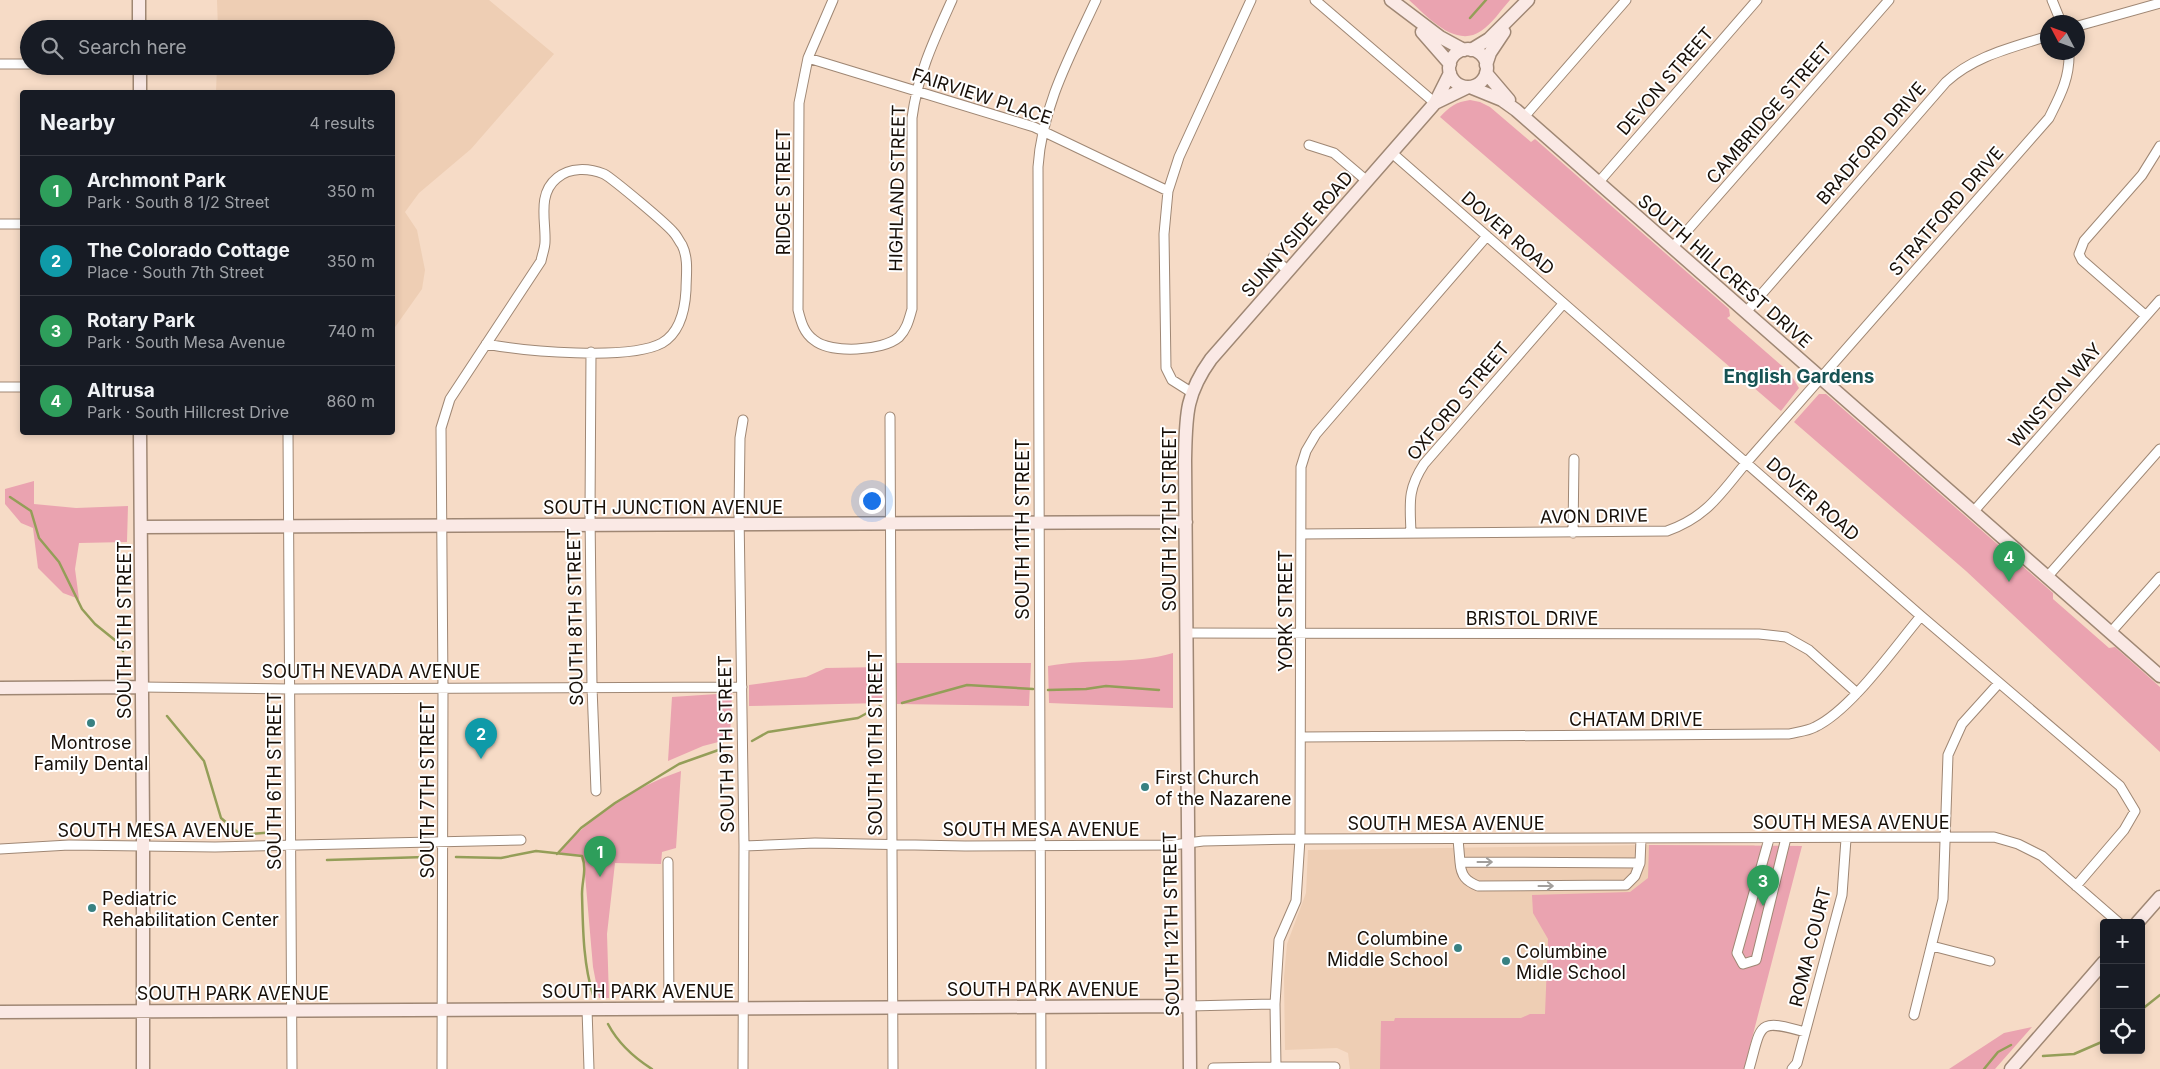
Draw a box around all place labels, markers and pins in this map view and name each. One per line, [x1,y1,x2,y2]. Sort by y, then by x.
pin: 4 [1993,541,2025,582]
marker: Montrose Family Dental [85,717,97,729]
pin: 2 [465,718,497,759]
place label: Montrose Family Dental [34,732,148,774]
place label: First Church of the Nazarene [1155,767,1291,809]
marker: First Church of the Nazarene [1139,781,1151,793]
pin: 1 [584,836,616,877]
pin: 3 [1747,865,1779,906]
place label: Pediatric Rehabilitation Center [102,888,279,930]
marker: Pediatric Rehabilitation Center [86,902,98,914]
place label: Columbine Middle School [1327,928,1448,970]
place label: Columbine Midle School [1516,941,1626,983]
marker: Columbine Middle School [1452,942,1464,954]
marker: Columbine Midle School [1500,955,1512,967]

